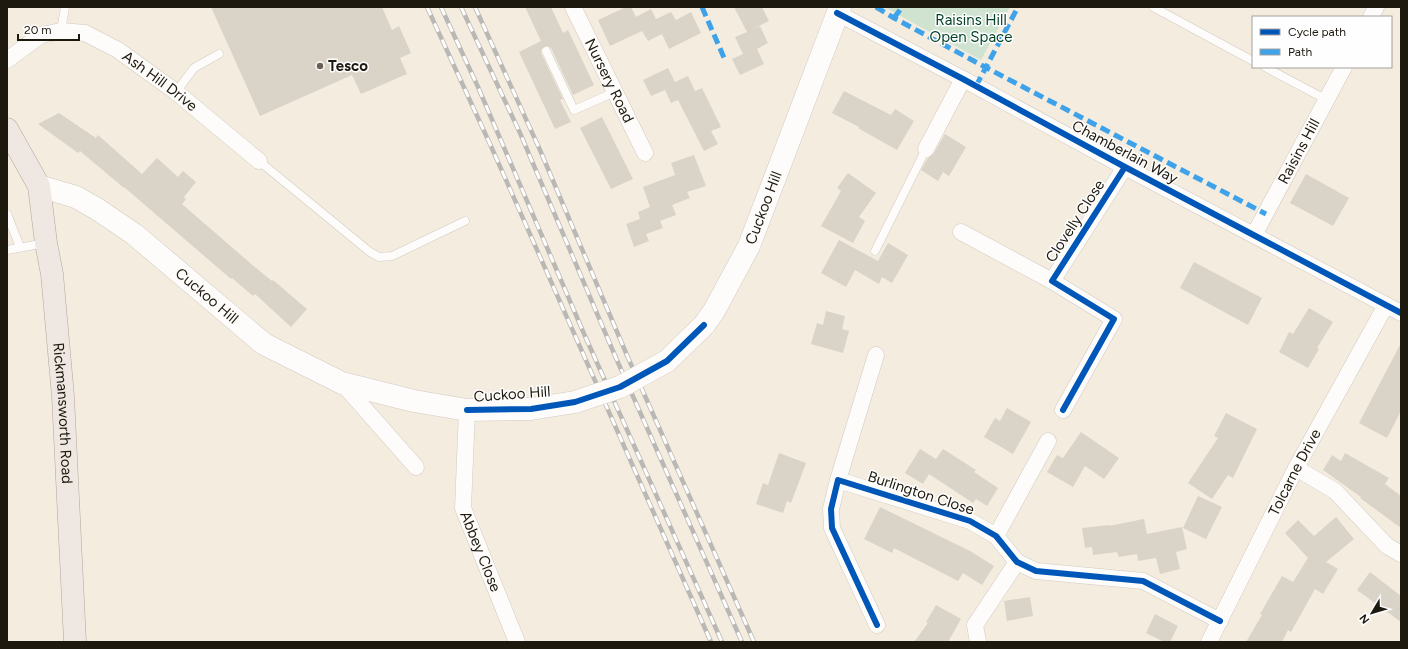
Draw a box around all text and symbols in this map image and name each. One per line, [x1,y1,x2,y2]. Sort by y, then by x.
park label: Raisins Hill Open Space [930,11,1012,46]
scale bar [18,16,79,42]
legend [1252,16,1392,68]
text: 20 m [24,23,52,37]
text: Cycle path [1288,25,1346,39]
street label: Nursery Road [581,36,638,126]
text: Path [1288,45,1312,59]
street label: Ash Hill Drive [119,47,201,115]
place label: Tesco [328,57,368,75]
marker: Tesco [315,61,325,71]
street label: Raisins Hill [1274,116,1324,187]
street label: Chamberlain Way [1069,117,1181,188]
street label: Cuckoo Hill [741,169,786,247]
street label: Clovelly Close [1042,176,1108,266]
street label: Cuckoo Hill [172,264,242,327]
street label: Rickmansworth Road [49,342,76,484]
street label: Cuckoo Hill [473,382,551,406]
street label: Tolcarne Drive [1265,426,1325,519]
street label: Burlington Close [865,467,977,519]
street label: Abbey Close [456,509,505,594]
north arrow [1352,593,1392,633]
text: N [1357,611,1372,626]

